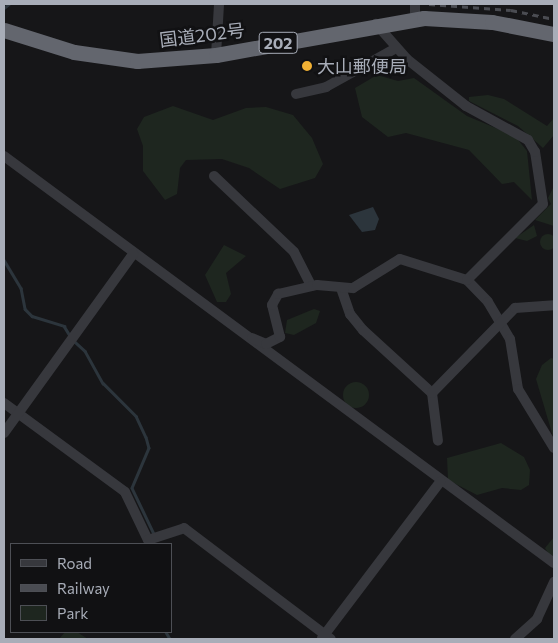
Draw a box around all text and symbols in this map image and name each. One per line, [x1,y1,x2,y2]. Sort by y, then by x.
street label: 国道202号 [158,19,246,51]
road number: 202 [258,29,298,56]
place label: 大山郵便局 [317,55,407,77]
marker: 大山郵便局 [301,60,313,72]
legend [10,543,172,633]
text: Road [57,554,92,572]
text: Railway [57,579,110,597]
text: Park [57,604,88,622]

